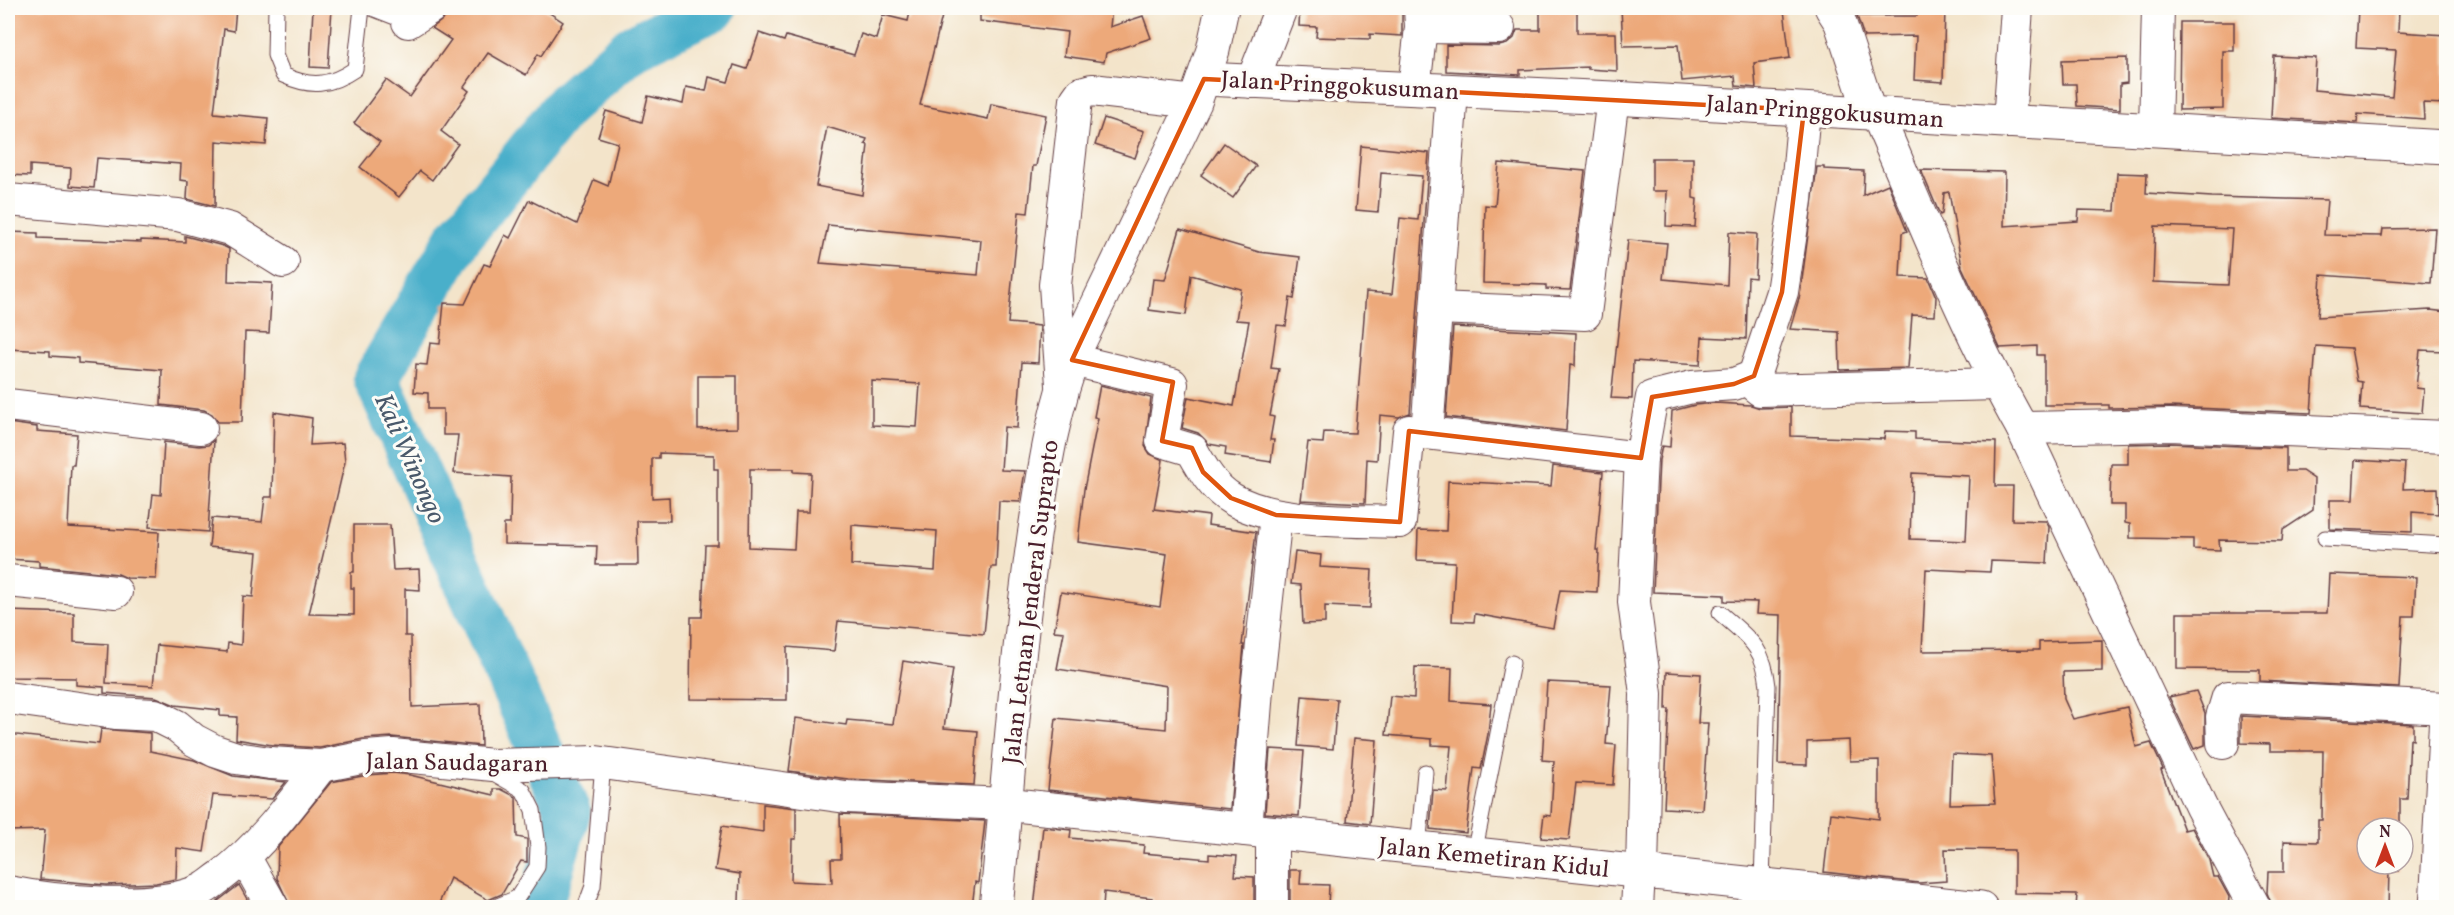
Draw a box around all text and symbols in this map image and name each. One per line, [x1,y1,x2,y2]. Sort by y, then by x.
street label: Jalan Pringgokusuman [1220,64,1460,110]
street label: Jalan Pringgokusuman [1705,88,1945,138]
water label: Kali Winongo [364,388,454,530]
street label: Jalan Letnan Jenderal Suprapto [995,438,1069,766]
street label: Jalan Saudagaran [365,745,549,783]
north arrow [2355,816,2415,876]
text: N [2379,822,2391,844]
street label: Jalan Kemetiran Kidul [1377,830,1611,888]

